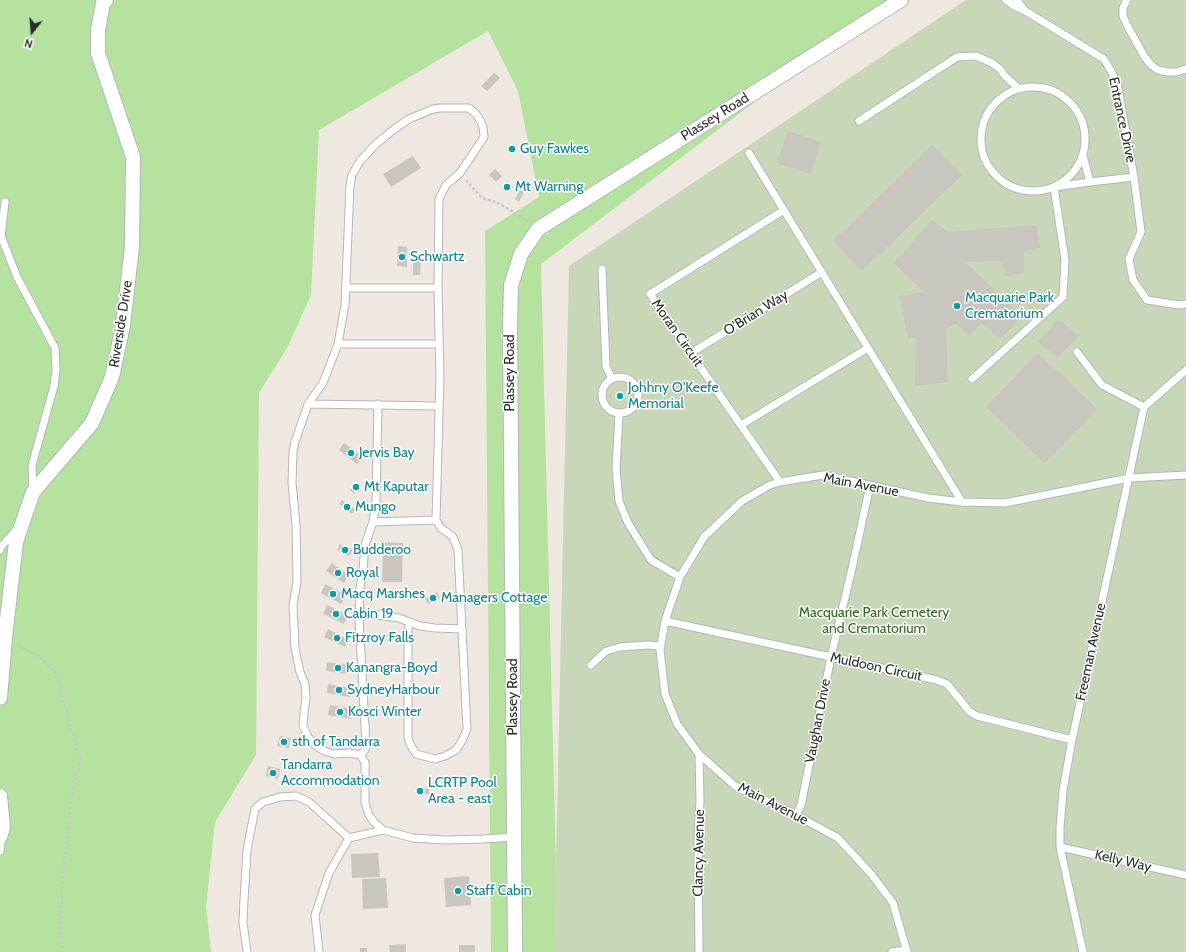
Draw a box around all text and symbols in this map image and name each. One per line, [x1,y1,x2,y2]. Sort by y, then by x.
north arrow [12,12,52,52]
text: N [23,36,34,51]
street label: Entrance Drive [1105,76,1139,164]
street label: Plassey Road [678,89,752,145]
place label: Guy Fawkes [520,141,589,157]
marker: Guy Fawkes [507,144,517,154]
place label: Mt Warning [515,179,583,195]
marker: Mt Warning [502,182,512,192]
place label: Schwartz [410,249,465,265]
marker: Schwartz [397,252,407,262]
street label: Riverside Drive [106,279,136,369]
street label: O'Brian Way [721,287,791,339]
place label: Macquarie Park Crematorium [965,290,1054,322]
street label: Moran Circuit [648,296,706,370]
marker: Macquarie Park Crematorium [952,301,962,311]
street label: Plassey Road [502,334,518,412]
place label: Johhny O'Keefe Memorial [628,380,719,412]
marker: Johhny O'Keefe Memorial [615,391,625,401]
place label: Jervis Bay [359,445,415,461]
marker: Jervis Bay [346,448,356,458]
street label: Main Avenue [822,469,900,501]
place label: Mt Kaputar [364,479,429,495]
marker: Mt Kaputar [351,482,361,492]
place label: Mungo [355,499,396,515]
marker: Mungo [342,502,352,512]
place label: Budderoo [353,542,411,558]
marker: Budderoo [340,545,350,555]
place label: Royal [346,565,379,581]
marker: Royal [333,568,343,578]
place label: Macq Marshes [341,586,425,602]
marker: Macq Marshes [328,589,338,599]
place label: Managers Cottage [441,590,547,606]
marker: Managers Cottage [428,593,438,603]
street label: Freeman Avenue [1072,602,1110,702]
park label: Macquarie Park Cemetery and Crematorium [799,605,949,638]
place label: Cabin 19 [344,606,394,622]
marker: Cabin 19 [331,609,341,619]
place label: Fitzroy Falls [345,630,414,646]
marker: Fitzroy Falls [332,633,342,643]
street label: Muldoon Circuit [828,649,924,685]
street label: Plassey Road [505,658,521,736]
place label: Kanangra-Boyd [346,660,438,676]
marker: Kanangra-Boyd [333,663,343,673]
street label: Vaughan Drive [802,677,834,765]
place label: SydneyHarbour [347,682,440,698]
marker: SydneyHarbour [334,685,344,695]
place label: Kosci Winter [348,704,422,720]
marker: Kosci Winter [335,707,345,717]
place label: sth of Tandarra [292,734,380,750]
marker: sth of Tandarra [279,737,289,747]
place label: Tandarra Accommodation [281,757,380,790]
marker: Tandarra Accommodation [268,768,278,778]
place label: LCRTP Pool Area - east [428,775,497,808]
street label: Main Avenue [735,779,811,829]
marker: LCRTP Pool Area - east [415,786,425,796]
street label: Clancy Avenue [690,809,708,897]
street label: Kelly Way [1093,846,1153,876]
place label: Staff Cabin [466,883,532,899]
marker: Staff Cabin [453,886,463,896]

